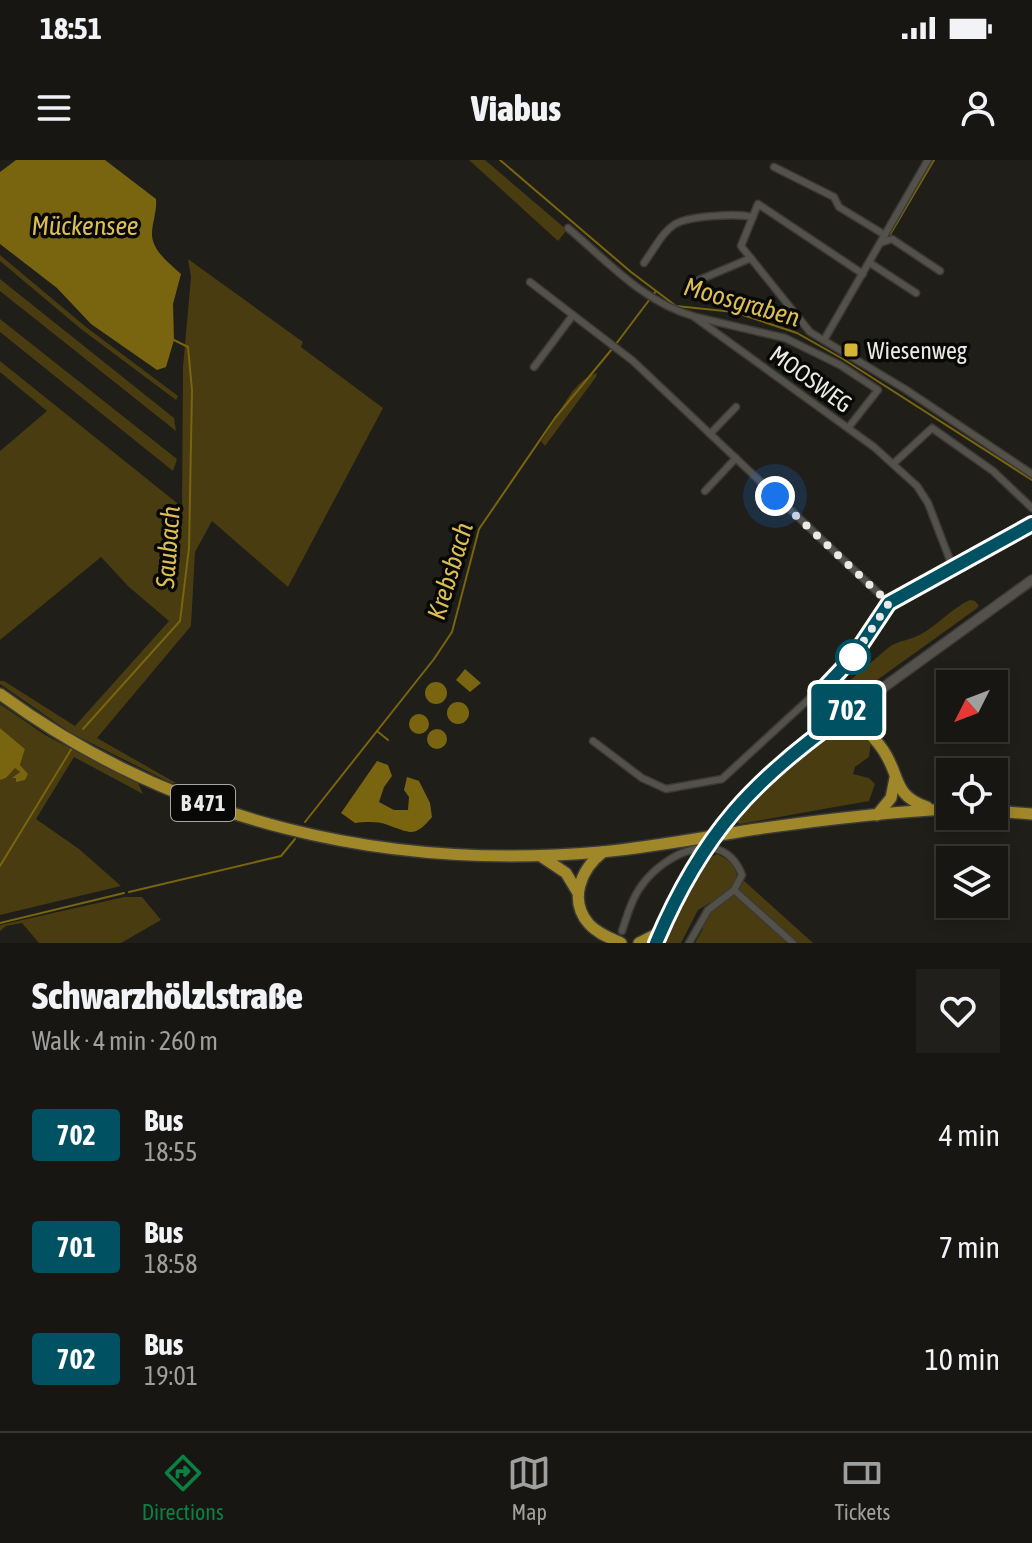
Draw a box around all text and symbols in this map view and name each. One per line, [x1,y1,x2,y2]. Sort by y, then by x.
text: 18:51 [40,11,102,45]
icon: menu [32,86,76,130]
icon: person [956,86,1000,130]
text: Viabus [471,87,561,129]
water label: Mückensee [31,211,139,241]
water label: Moosgraben [681,271,804,333]
place label: Wiesenweg [867,337,968,364]
street label: MOOSWEG [765,340,857,418]
marker: Wiesenweg [842,341,860,359]
your location [755,476,795,516]
water label: Saubach [150,505,186,590]
water label: Krebsbach [421,519,479,623]
unlabelled marker [836,640,870,674]
north arrow [936,670,1008,742]
map controls [936,670,1008,918]
line badge: 702 [801,684,893,736]
text: 702 [827,694,867,726]
button: locate [936,758,1008,830]
road number: B 471 [171,785,235,821]
button: layers [936,846,1008,918]
button: heart [916,969,1000,1053]
text: Schwarzhölzlstraße [32,974,303,1017]
text: Walk · 4 min · 260 m [32,1026,218,1056]
text: Bus [144,1103,183,1137]
text: 4 min [939,1118,1000,1152]
text: 702 [56,1119,96,1151]
text: 18:55 [144,1137,198,1167]
text: Bus [144,1215,183,1249]
text: 7 min [939,1230,1000,1264]
text: 701 [56,1231,96,1263]
text: 18:58 [144,1249,198,1279]
text: Bus [144,1327,183,1361]
text: 10 min [925,1342,1000,1376]
text: 702 [56,1343,96,1375]
text: 19:01 [144,1361,198,1391]
tab: Directions [142,1451,224,1525]
tab: Map [507,1451,551,1525]
tab: Tickets [835,1451,890,1525]

